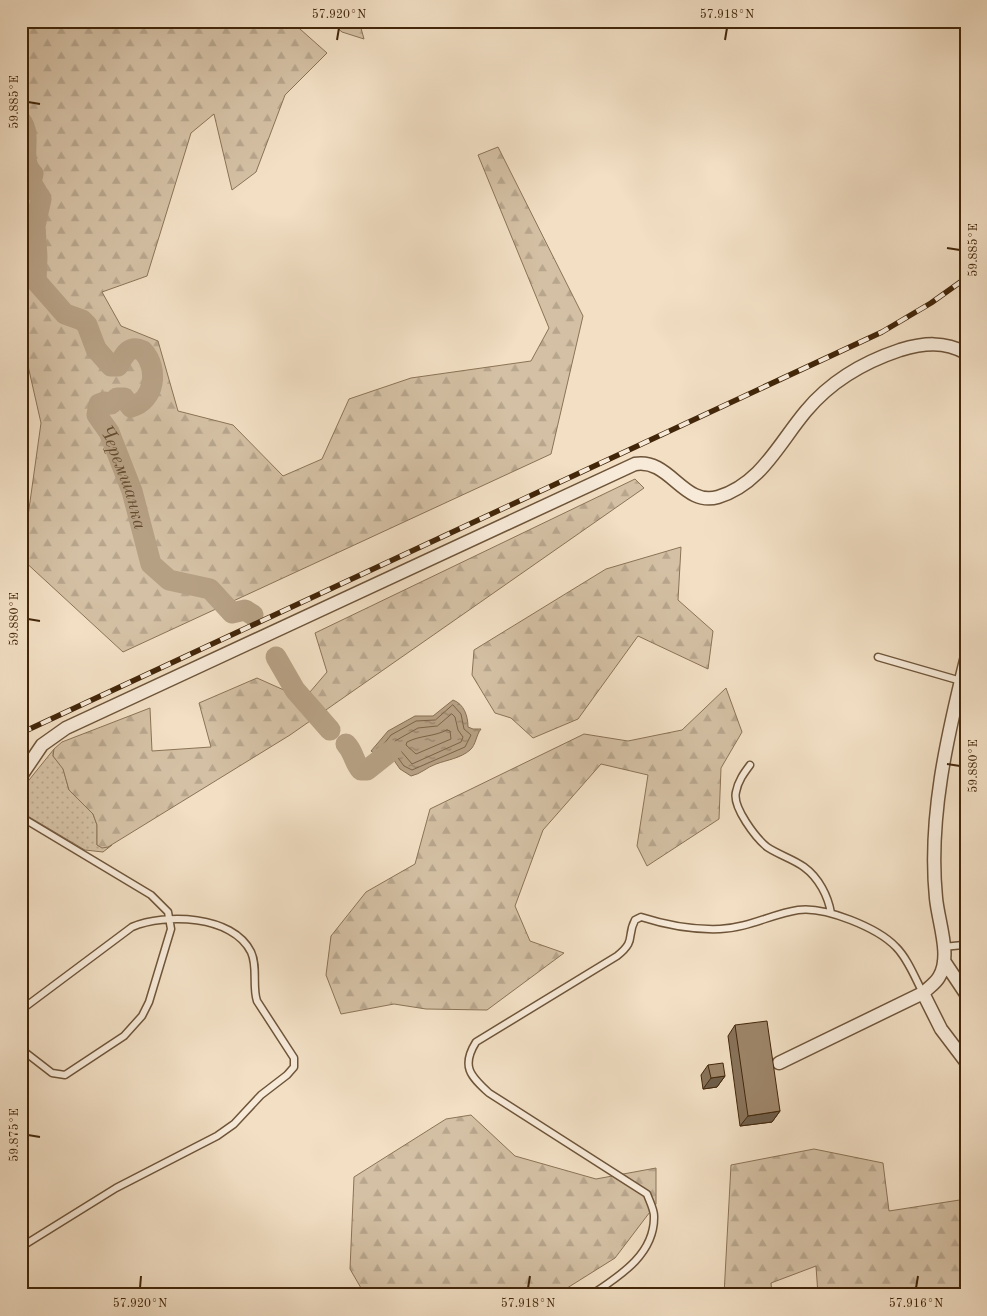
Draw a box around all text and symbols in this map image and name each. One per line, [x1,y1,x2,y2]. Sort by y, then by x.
text: 57.920°N [312,8,366,21]
text: 57.918°N [700,8,754,21]
text: 59.885°E [8,75,21,129]
text: 59.885°E [967,223,980,277]
water label: Черемшанка [95,422,149,532]
text: 59.880°E [8,592,21,646]
text: 59.880°E [967,739,980,793]
text: 59.875°E [8,1108,21,1162]
text: 57.920°N [113,1297,167,1310]
text: 57.918°N [501,1297,555,1310]
text: 57.916°N [889,1297,943,1310]

